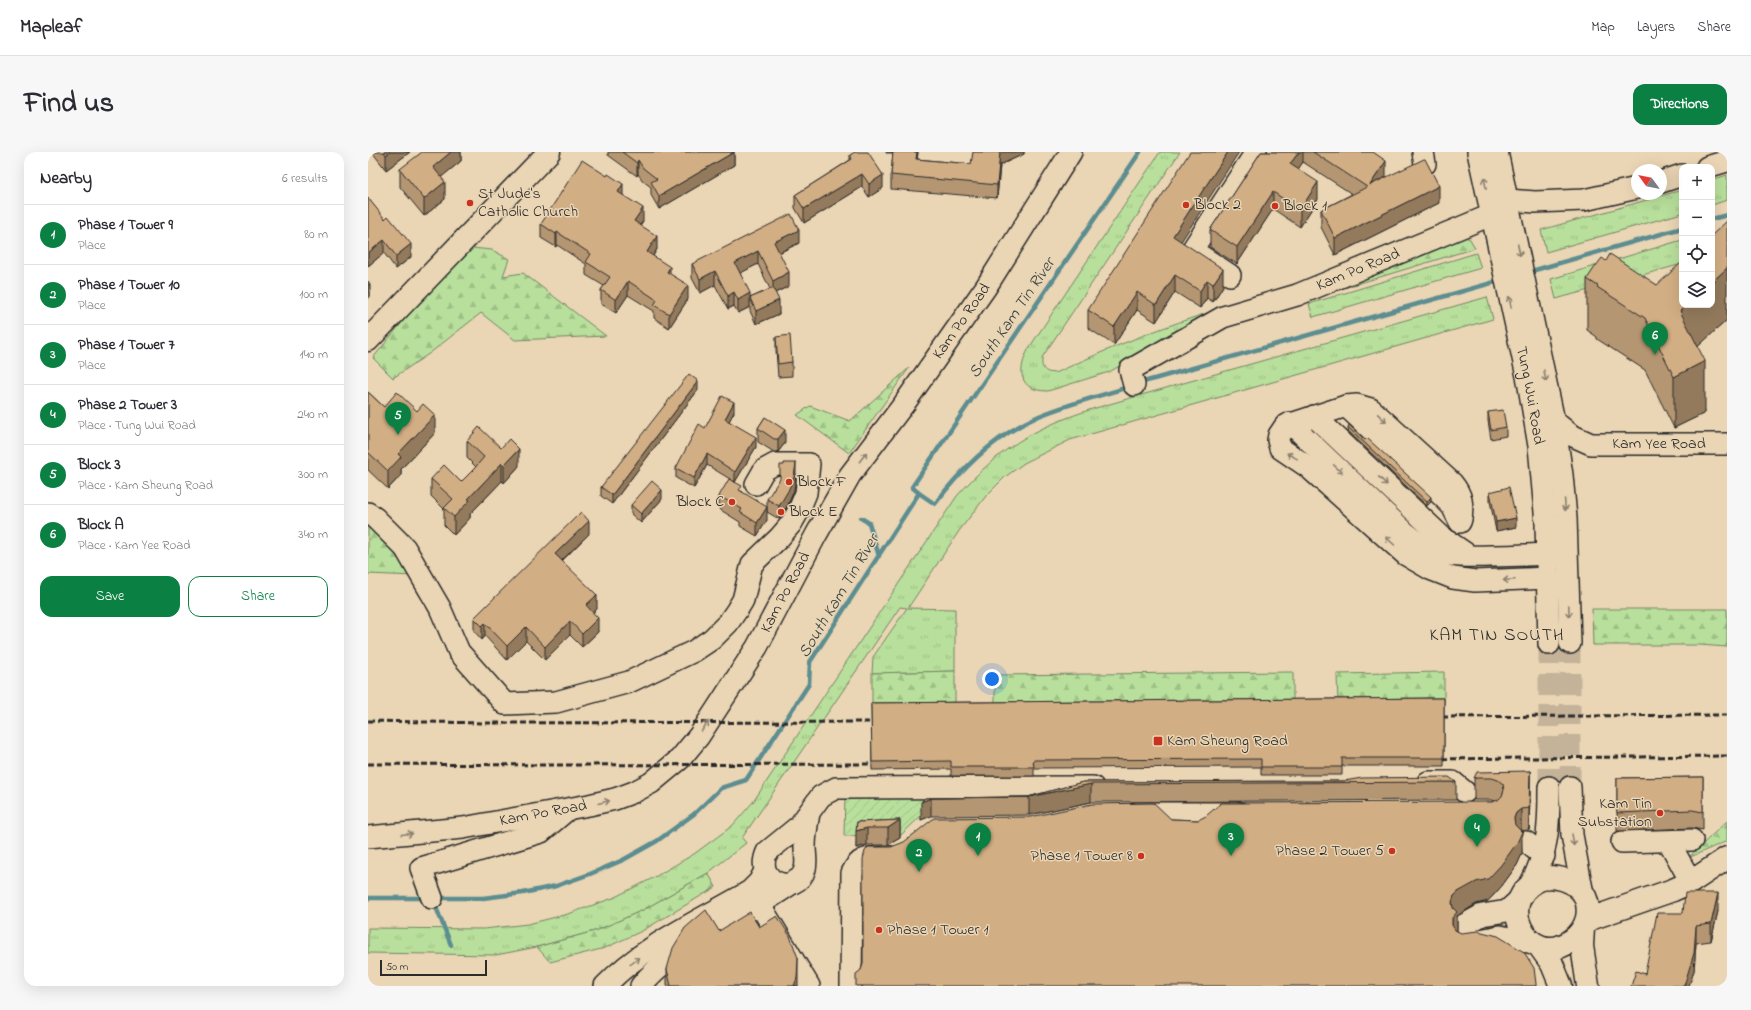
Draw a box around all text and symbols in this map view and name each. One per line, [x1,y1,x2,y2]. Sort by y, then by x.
text: Mapleaf [20,14,82,41]
text: Map [1591,17,1615,38]
text: Layers [1637,17,1675,38]
text: Share [1697,17,1731,38]
text: Find us [24,84,114,125]
button: Directions [1633,84,1727,125]
north arrow [1631,164,1667,200]
map controls [1679,164,1715,308]
button: + [1679,164,1715,200]
text: Nearby [40,166,92,191]
text: 6 results [282,169,328,188]
one-way arrow [1480,177,1488,190]
place label: St Jude's Catholic Church [478,182,578,224]
place label: Block 2 [1193,193,1241,217]
place label: Block 1 [1282,194,1327,218]
marker: St Jude's Catholic Church [465,198,475,208]
marker: Block 2 [1181,200,1191,210]
button: − [1679,200,1715,236]
marker: Block 1 [1270,201,1280,211]
text: Phase 1 Tower 9 [78,214,173,236]
text: 1 [51,225,55,244]
text: 80 m [304,225,328,244]
text: Place [78,236,106,255]
button: locate [1679,236,1715,272]
street label: Kam Po Road [1313,242,1404,298]
one-way arrow [1515,243,1523,256]
water label: South Kam Tin River [962,251,1063,383]
button: layers [1679,272,1715,308]
text: Phase 1 Tower 10 [78,274,180,296]
street label: Kam Po Road [927,278,997,364]
text: 2 [50,285,56,304]
text: 100 m [299,285,328,304]
text: Place [78,296,106,315]
one-way arrow [1505,296,1513,309]
pin: 6 [1642,322,1668,355]
text: Phase 1 Tower 7 [78,334,175,356]
street label: Tung Wui Road [1509,344,1551,447]
text: 3 [50,345,56,364]
text: 140 m [300,345,328,364]
text: Place [78,356,106,375]
one-way arrow [1541,369,1549,382]
text: Phase 2 Tower 3 [78,394,177,416]
pin: 5 [385,402,411,435]
text: 4 [50,405,56,424]
text: 240 m [297,405,328,424]
one-way arrow [1376,413,1387,422]
text: Place · Tung Wui Road [78,416,196,435]
street label: Kam Yee Road [1612,432,1706,456]
one-way arrow [859,452,868,463]
one-way arrow [1286,452,1298,460]
text: Block 3 [78,454,121,476]
one-way arrow [1333,464,1343,473]
text: 5 [49,465,57,484]
text: 300 m [298,465,328,484]
place label: Block F [796,470,847,494]
text: Place · Kam Sheung Road [78,476,213,495]
marker: Block F [784,477,794,487]
one-way arrow [1378,477,1388,486]
place label: Block C [675,490,724,514]
marker: Block C [727,497,737,507]
one-way arrow [1561,498,1568,511]
place label: Block E [788,500,838,524]
marker: Block E [776,507,786,517]
text: Block A [78,514,124,536]
text: 6 [50,525,56,544]
text: 340 m [298,525,328,544]
water label: South Kam Tin River [792,527,887,663]
text: Place · Kam Yee Road [78,536,191,555]
one-way arrow [1385,537,1395,546]
street label: Kam Po Road [755,548,817,637]
button: Save [40,576,180,617]
button: Share [188,576,328,617]
one-way arrow [1503,576,1516,583]
one-way arrow [1566,604,1573,617]
district label: KAM TIN SOUTH [1430,623,1564,649]
your location [982,669,1002,689]
one-way arrow [701,721,709,732]
place label: Kam Sheung Road [1167,729,1288,753]
marker: Kam Sheung Road [1152,735,1164,747]
place label: Kam Tin Substation [1578,792,1652,834]
street label: Kam Po Road [498,794,589,833]
one-way arrow [597,797,610,805]
marker: Kam Tin Substation [1655,808,1665,818]
pin: 4 [1464,814,1490,847]
pin: 1 [965,823,991,856]
pin: 3 [1218,823,1244,856]
one-way arrow [400,830,413,838]
one-way arrow [1569,833,1577,846]
pin: 2 [906,839,932,872]
place label: Phase 2 Tower 5 [1276,839,1384,863]
place label: Phase 1 Tower 8 [1031,844,1133,868]
marker: Phase 2 Tower 5 [1387,846,1397,856]
marker: Phase 1 Tower 8 [1136,851,1146,861]
place label: Phase 1 Tower 1 [887,918,989,942]
marker: Phase 1 Tower 1 [874,925,884,935]
one-way arrow [629,956,640,965]
scale bar [380,958,487,977]
text: 50 m [386,959,408,975]

